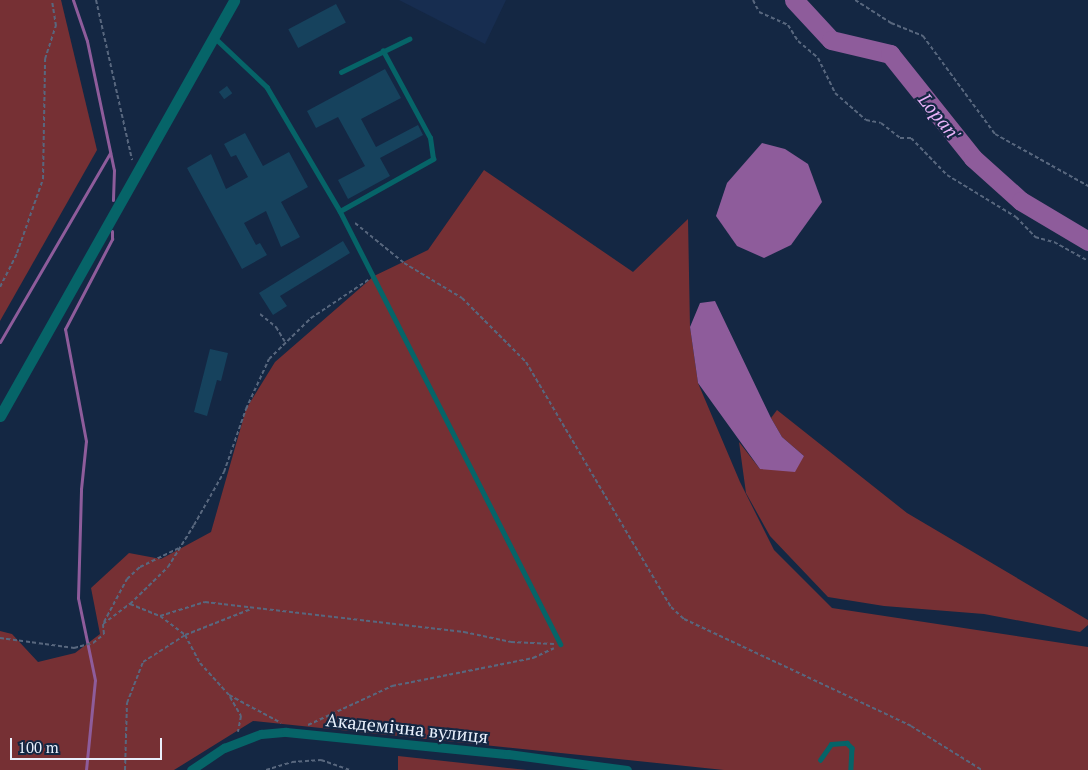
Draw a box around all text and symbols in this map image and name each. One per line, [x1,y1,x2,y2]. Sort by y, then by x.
water label: Lopan' [914,88,966,146]
street label: Академічна вулиця [325,709,489,747]
scale bar [12,728,165,760]
text: 100 m [18,737,59,757]

